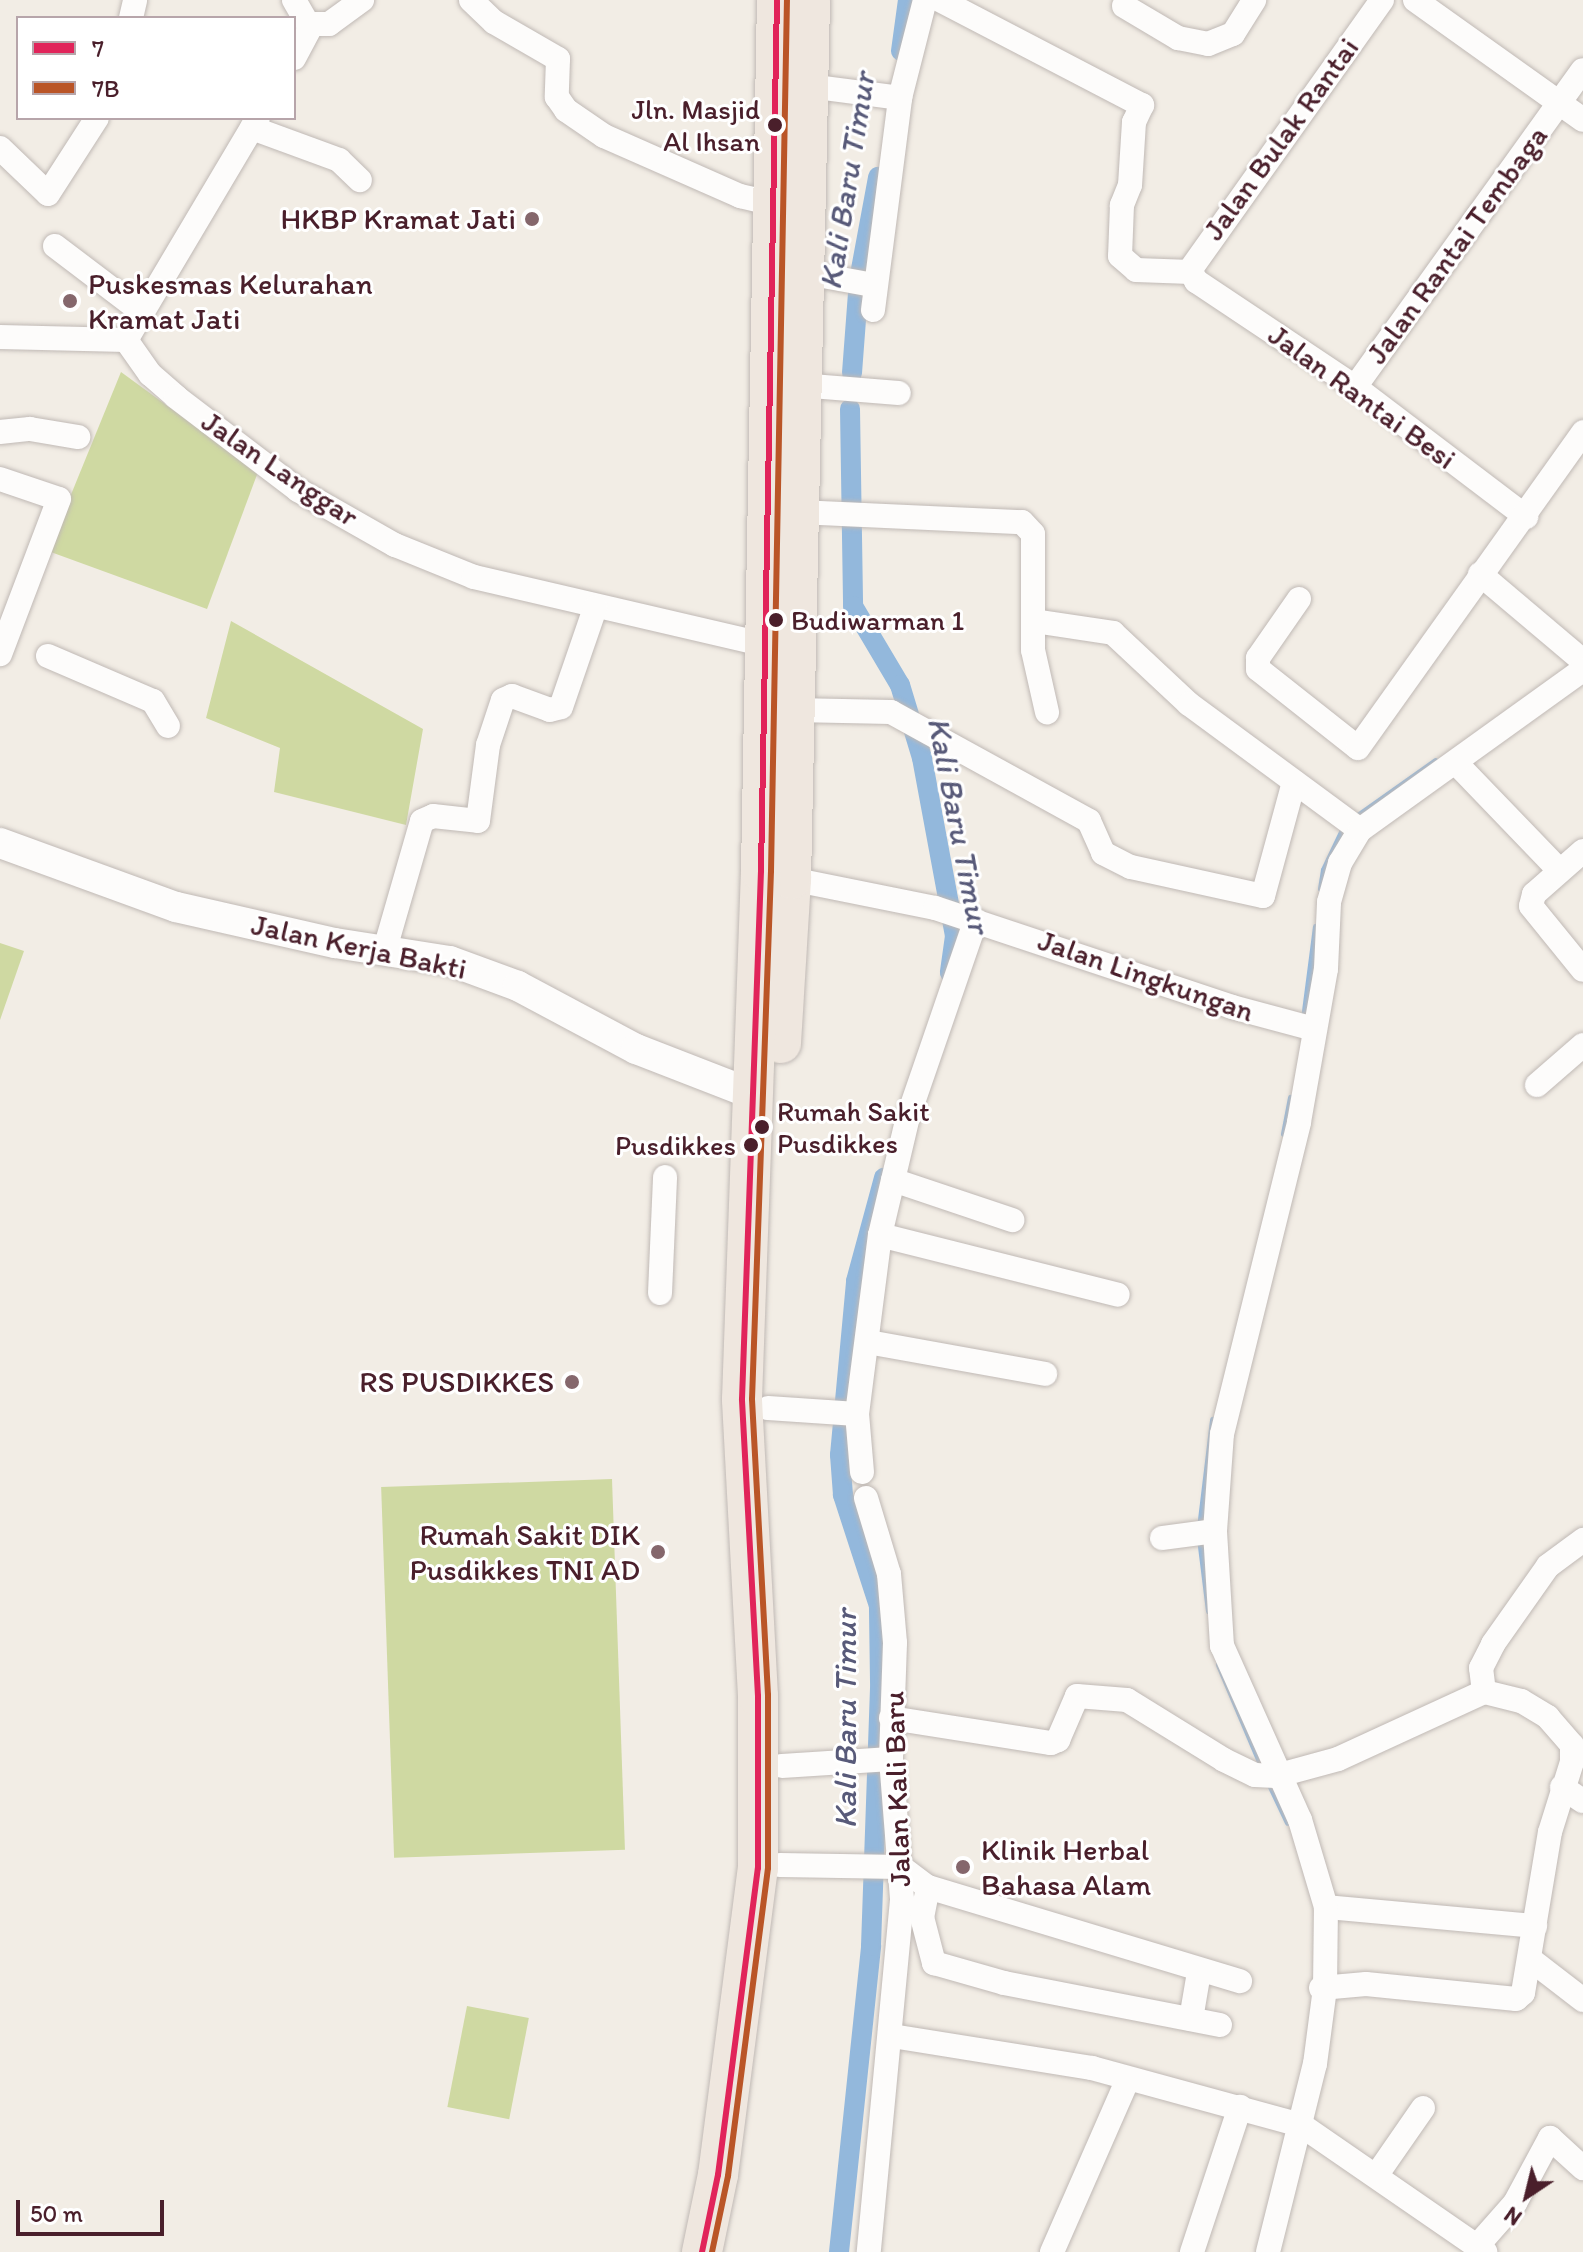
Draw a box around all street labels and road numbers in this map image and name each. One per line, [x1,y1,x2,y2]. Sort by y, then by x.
street label: Jalan Bulak Rantai [1196,31,1366,247]
street label: Jalan Rantai Tembaga [1360,121,1554,369]
street label: Jalan Rantai Besi [1262,317,1462,477]
street label: Jalan Langgar [195,404,365,534]
street label: Jalan Kerja Bakti [248,907,470,987]
street label: Jalan Lingkungan [1033,922,1259,1030]
street label: Jalan Kali Baru [876,1690,918,1888]

